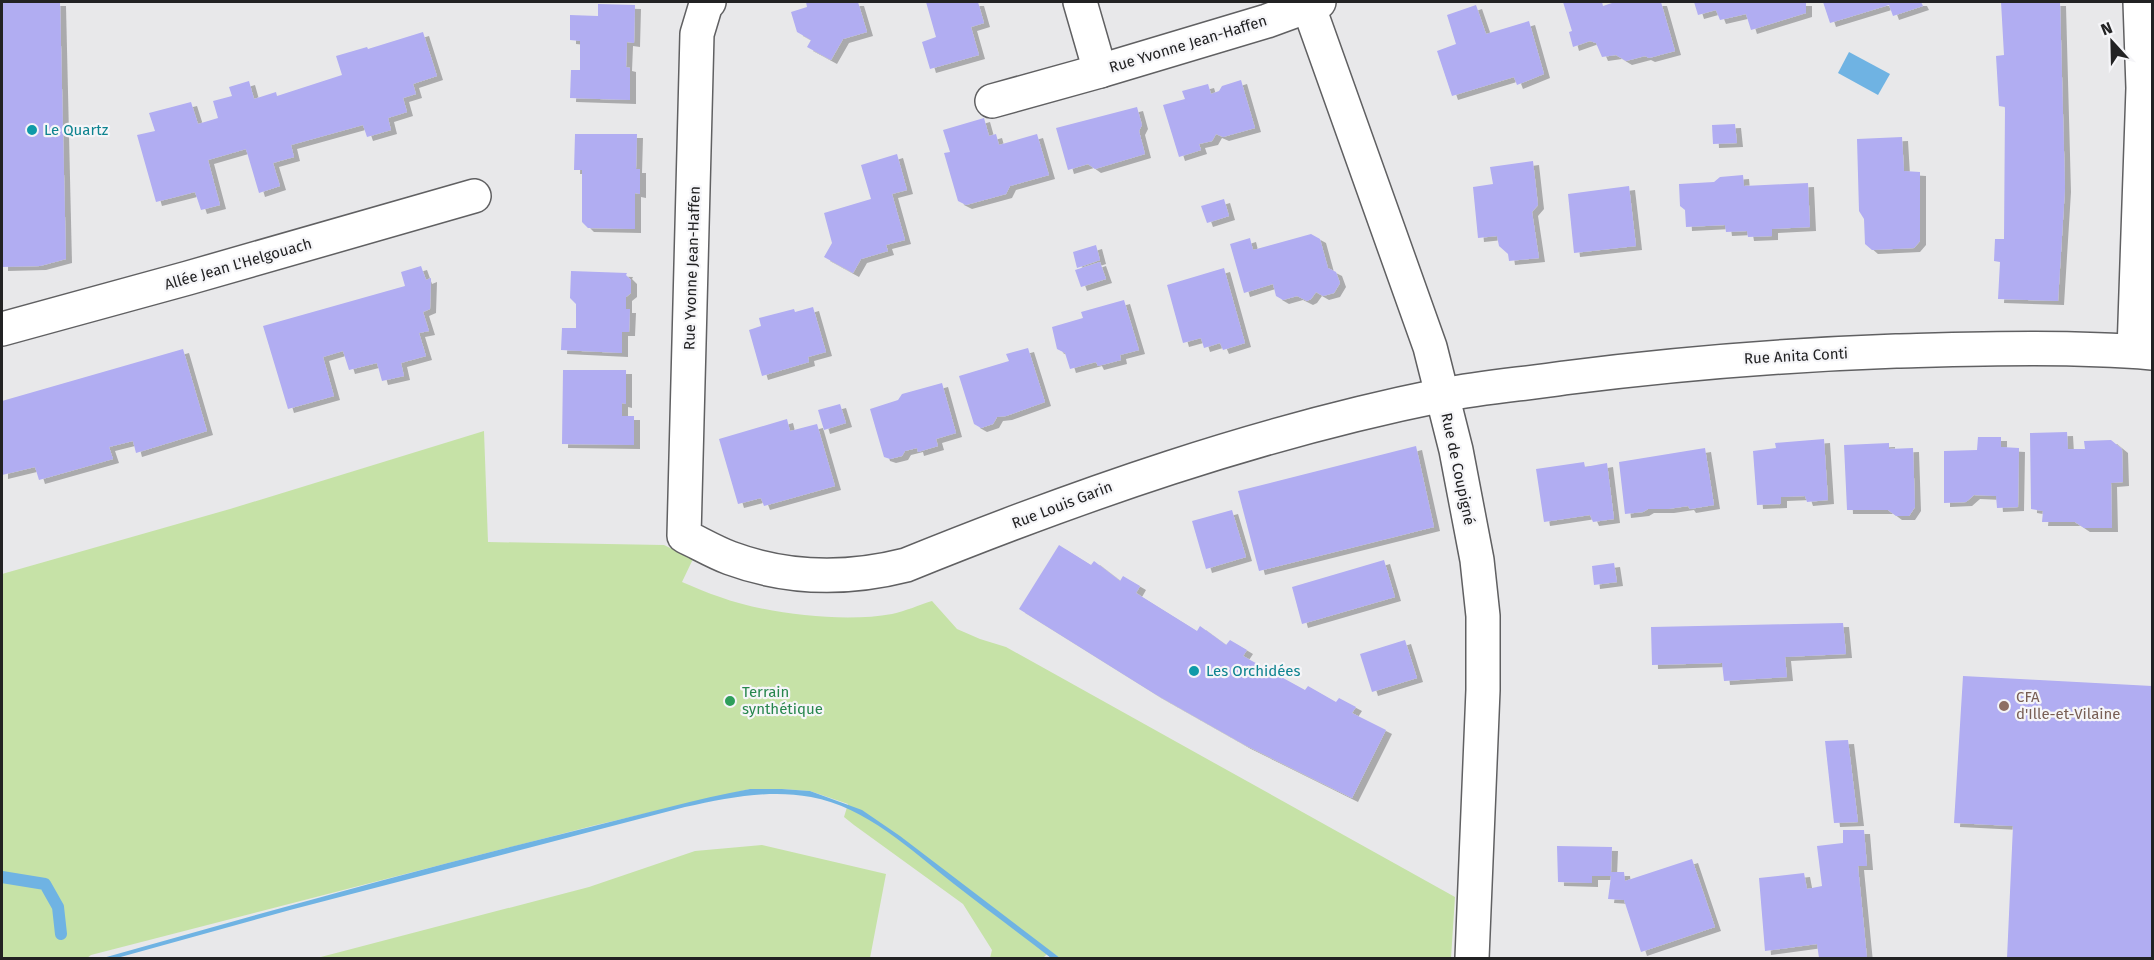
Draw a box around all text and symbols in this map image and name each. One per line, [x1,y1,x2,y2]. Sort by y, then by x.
street label: Rue Yvonne Jean-Haffen [1107,11,1269,77]
north arrow [2082,12,2142,72]
text: N [2098,18,2115,39]
place label: Le Quartz [44,121,109,139]
marker: Le Quartz [25,123,39,137]
street label: Rue Yvonne Jean-Haffen [680,186,704,350]
street label: Allée Jean L'Helgouach [162,234,314,294]
street label: Rue Anita Conti [1743,344,1849,368]
street label: Rue de Coupigné [1437,411,1479,527]
street label: Rue Louis Garin [1009,478,1115,532]
place label: Les Orchidées [1206,662,1301,680]
marker: Les Orchidées [1187,664,1201,678]
place label: Terrain synthétique [742,683,823,718]
place label: CFA d'Ille-et-Vilaine [2016,688,2121,723]
marker: Terrain synthétique [723,694,737,708]
marker: CFA d'Ille-et-Vilaine [1997,699,2011,713]

